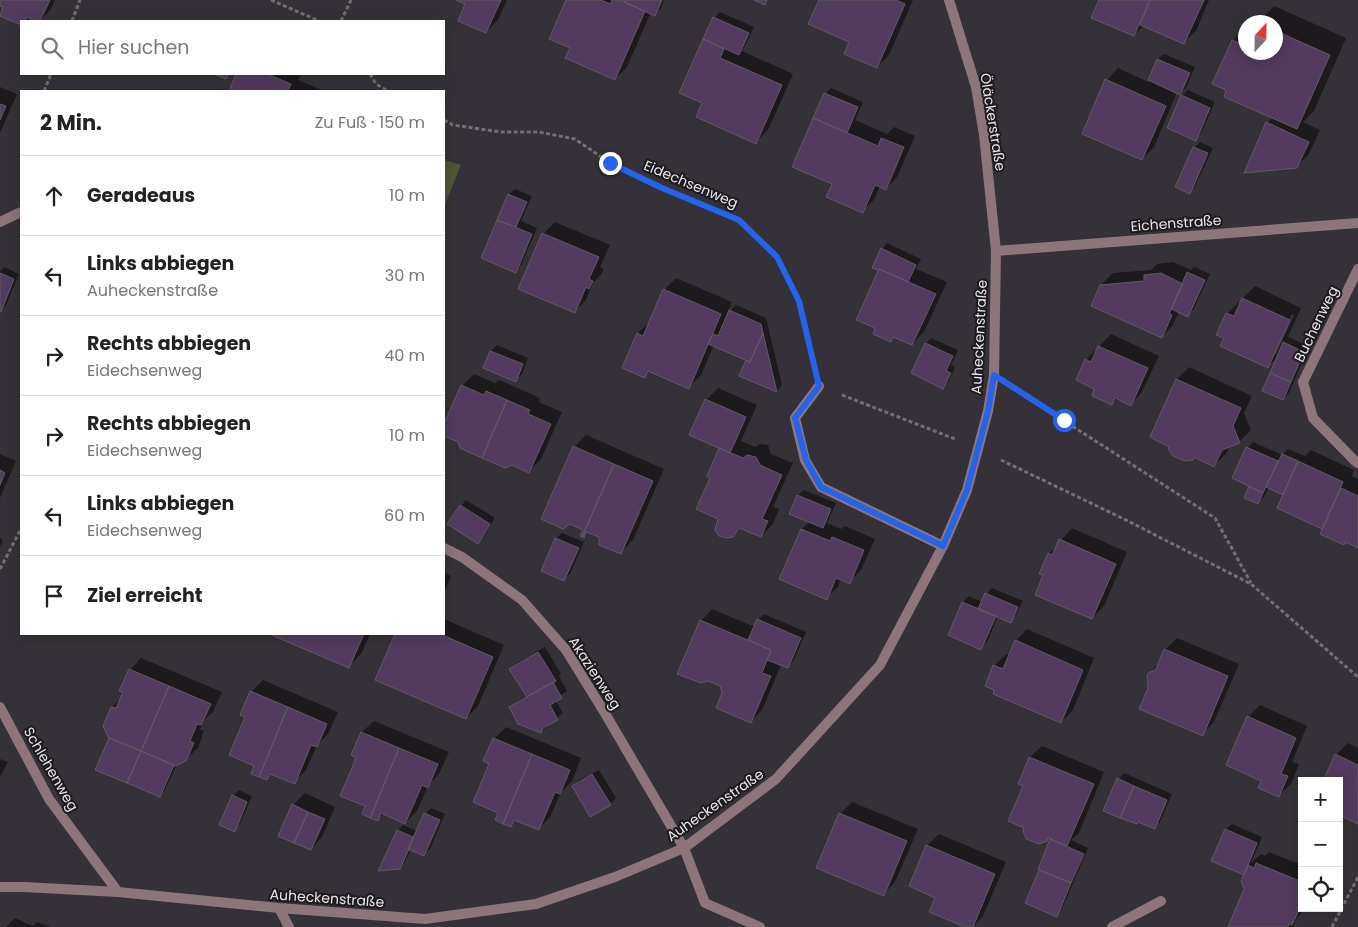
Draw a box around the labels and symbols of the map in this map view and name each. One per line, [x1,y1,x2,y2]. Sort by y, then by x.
north arrow [1238,15,1283,60]
street label: Öläckerstraße [975,72,1011,173]
route end [599,152,622,175]
street label: Eidechsenweg [641,155,741,213]
street label: Eichenstraße [1130,210,1222,236]
street label: Auheckenstraße [966,279,992,395]
street label: Buchenweg [1289,283,1343,365]
route start [1053,409,1076,432]
street label: Akazienweg [564,633,626,713]
street label: Schlehenweg [19,723,83,815]
street label: Auheckenstraße [662,764,768,846]
street label: Auheckenstraße [269,884,385,912]

